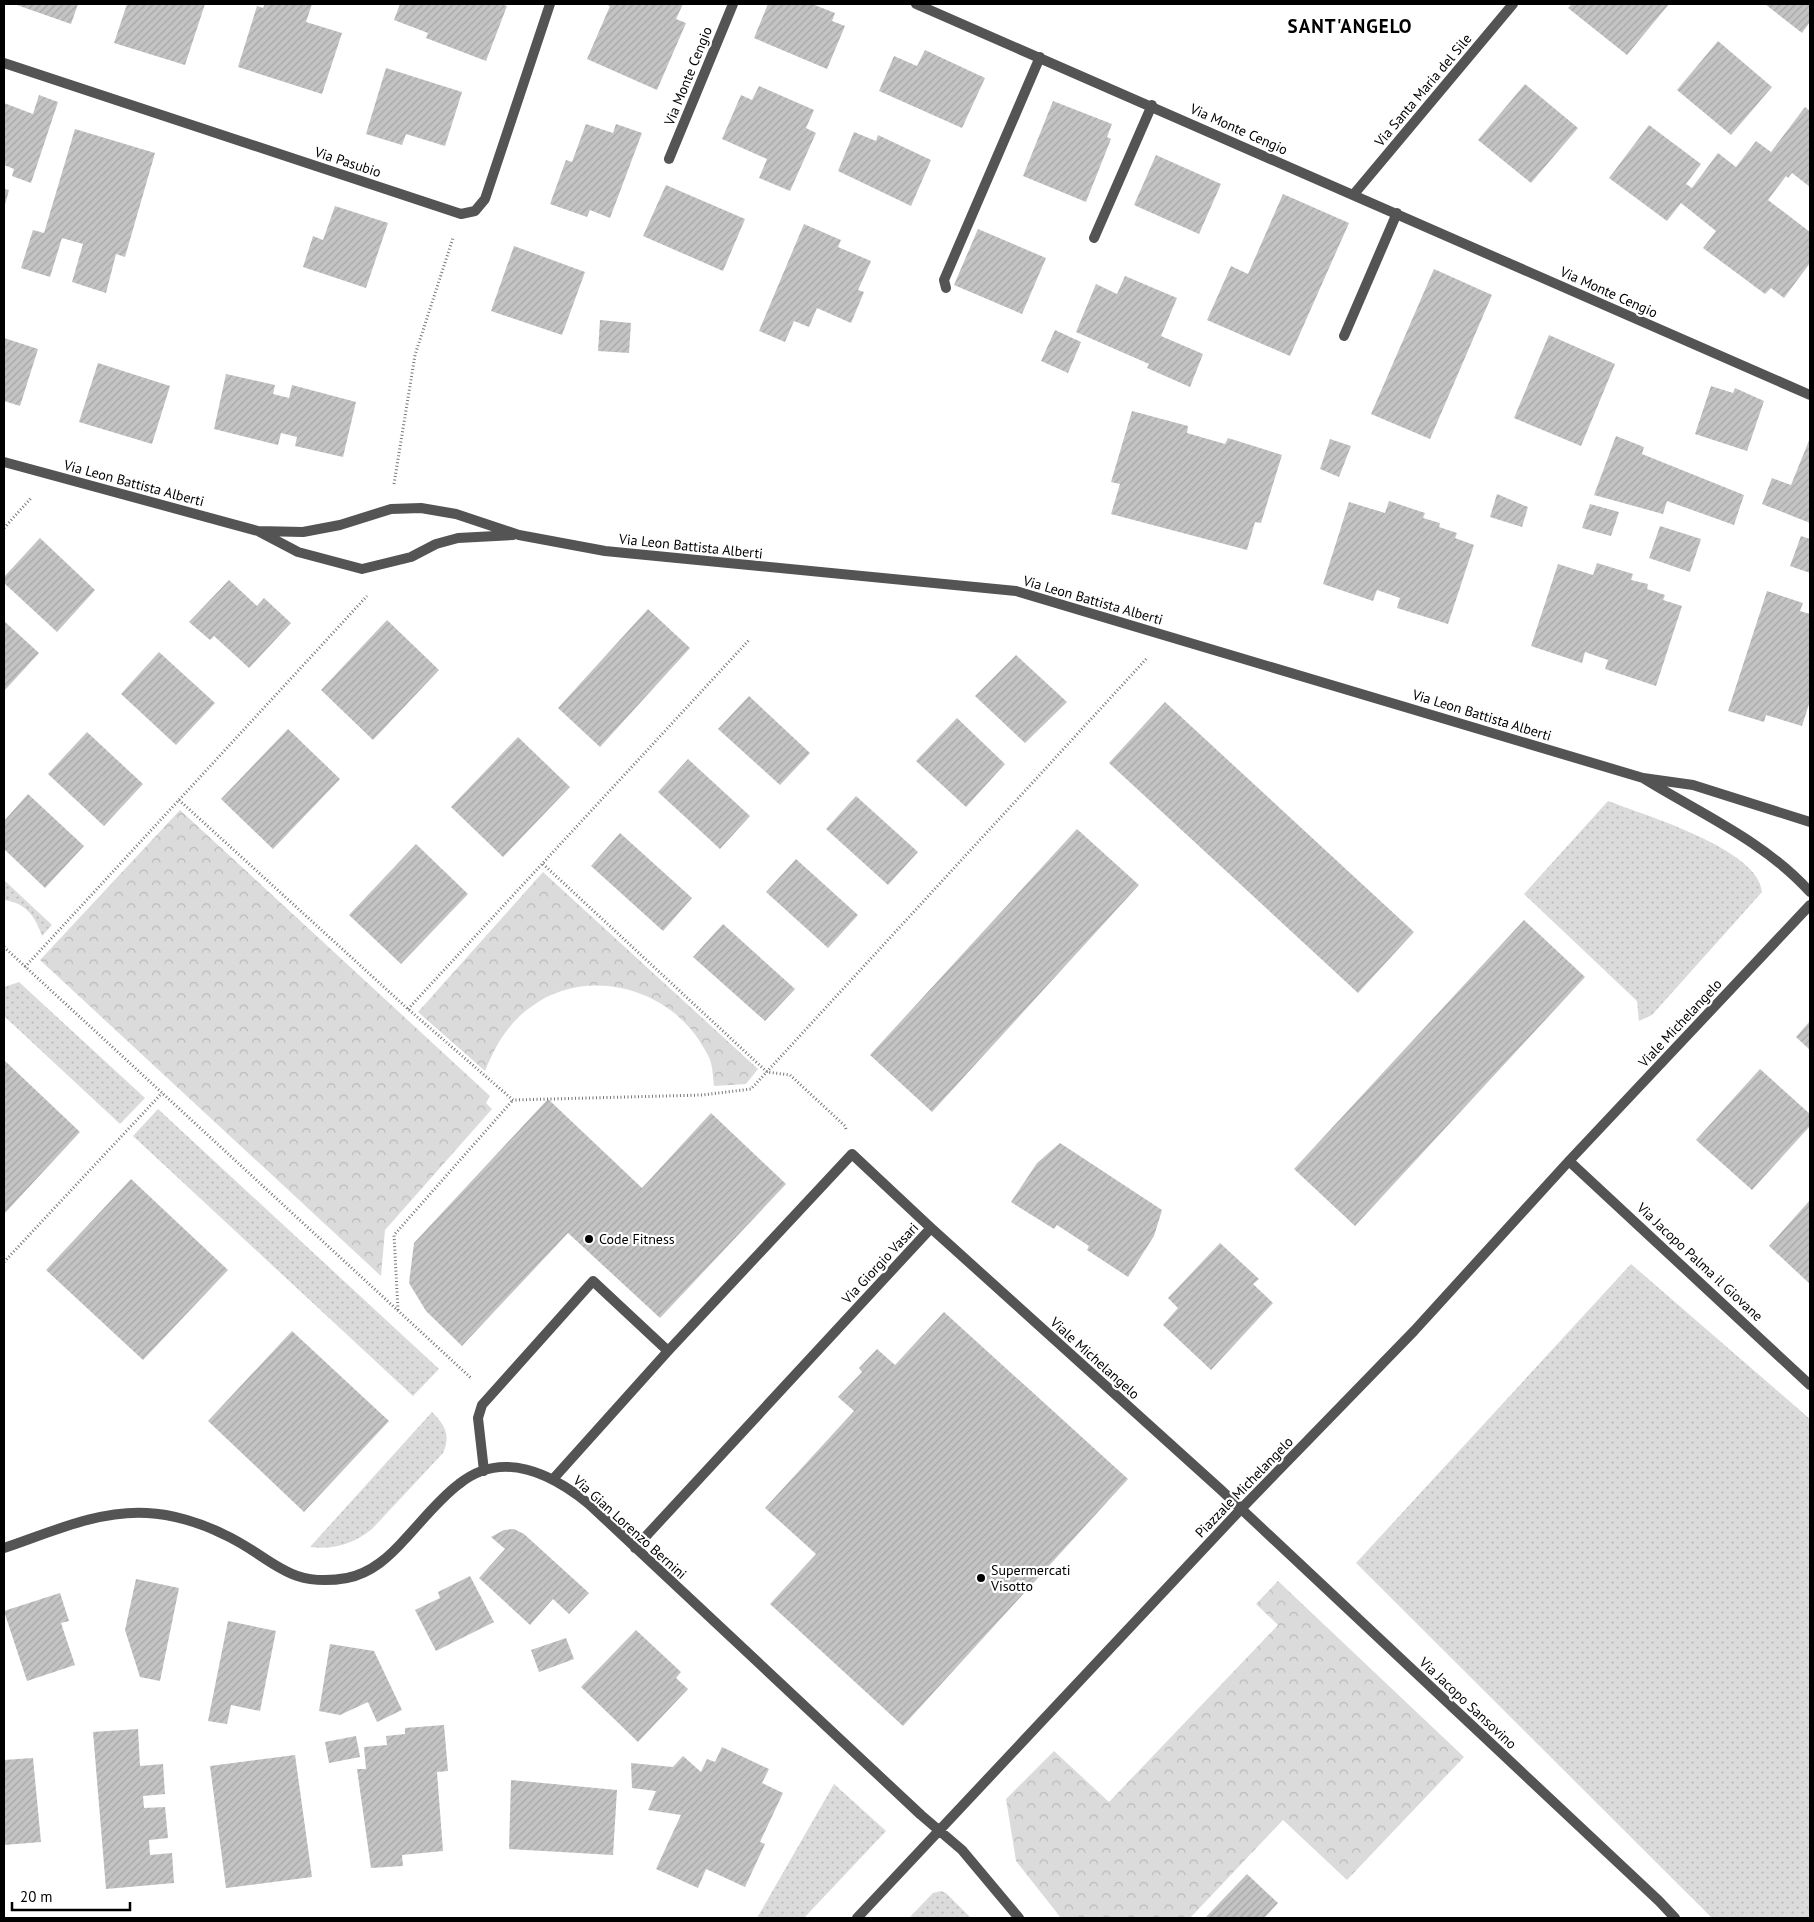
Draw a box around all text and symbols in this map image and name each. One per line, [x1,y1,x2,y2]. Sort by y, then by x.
district label: SANT'ANGELO [1288,14,1412,38]
street label: Via Monte Cengio [660,24,716,129]
street label: Via Santa Maria del Sile [1370,30,1476,151]
street label: Via Monte Cengio [1186,99,1291,159]
street label: Via Pasubio [311,142,384,181]
street label: Via Monte Cengio [1556,262,1661,322]
street label: Via Leon Battista Alberti [61,455,206,510]
street label: Via Leon Battista Alberti [617,529,764,563]
street label: Via Leon Battista Alberti [1020,571,1165,629]
street label: Via Leon Battista Alberti [1409,685,1554,745]
street label: Viale Michelangelo [1634,975,1726,1072]
street label: Via Jacopo Palma il Giovane [1632,1198,1767,1325]
street label: Via Giorgio Vasari [837,1219,922,1308]
place label: Code Fitness [599,1230,675,1248]
marker: Code Fitness [583,1233,595,1245]
street label: Viale Michelangelo [1046,1312,1144,1403]
street label: Piazzale Michelangelo [1191,1433,1297,1541]
street label: Via Gian Lorenzo Bernini [569,1471,691,1583]
place label: Supermercati Visotto [990,1561,1070,1595]
marker: Supermercati Visotto [975,1572,987,1584]
street label: Via Jacopo Sansovino [1415,1653,1520,1753]
scale bar [12,1880,130,1912]
text: 20 m [20,1887,53,1906]

